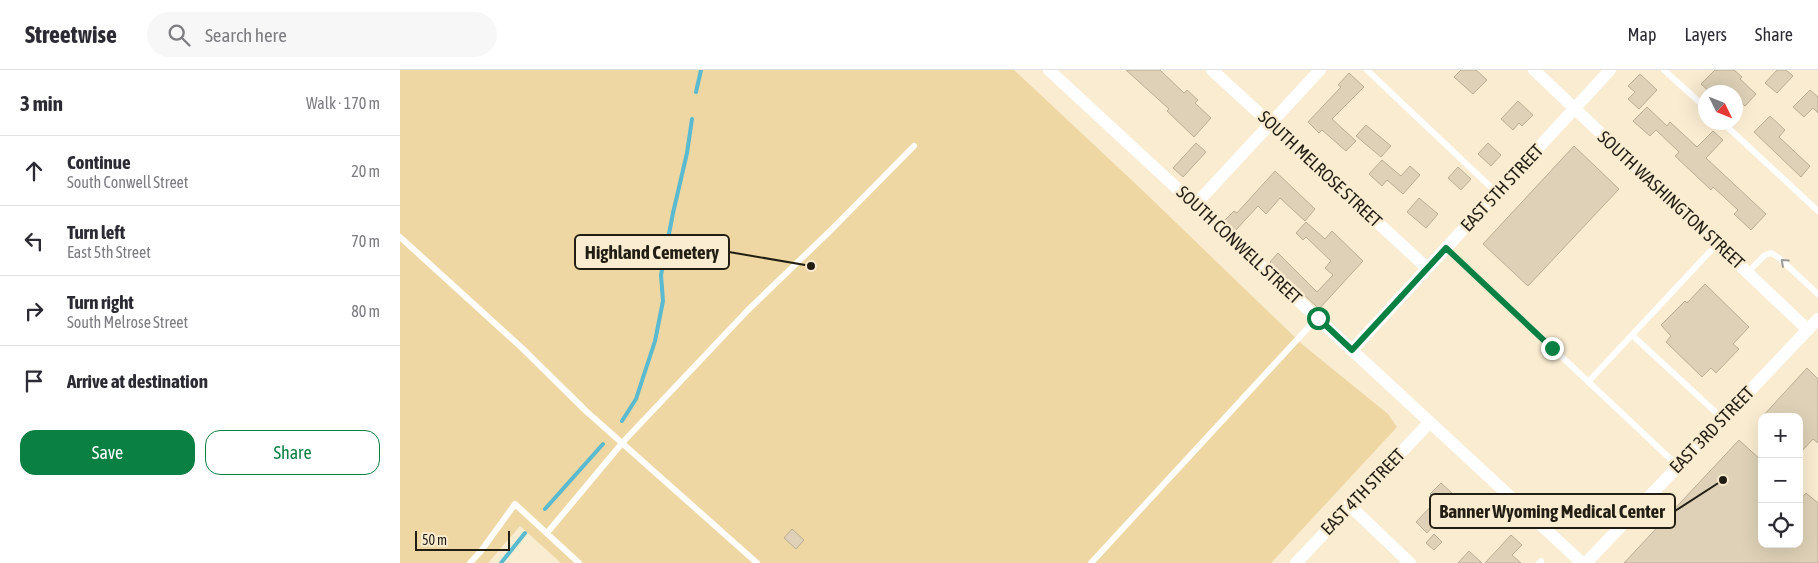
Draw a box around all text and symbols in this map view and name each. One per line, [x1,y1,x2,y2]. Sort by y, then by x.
search box [147,12,497,57]
text: Streetwise [25,21,117,48]
icon: search [165,21,193,49]
text: Search here [205,24,287,46]
text: Map [1627,24,1656,45]
text: Layers [1684,24,1727,45]
text: Share [1755,24,1793,45]
north arrow [1698,85,1743,130]
text: 3 min [20,91,63,115]
text: Walk · 170 m [306,94,380,112]
street label: SOUTH MELROSE STREET [1254,106,1386,231]
street label: SOUTH WASHINGTON STREET [1594,126,1749,273]
street label: EAST 5TH STREET [1456,140,1547,236]
text: Continue [67,151,131,173]
icon: ahead [20,157,48,185]
text: 20 m [351,162,380,180]
text: South Conwell Street [67,173,188,191]
street label: SOUTH CONWELL STREET [1172,181,1306,308]
text: Turn left [67,221,125,243]
icon: left [20,227,48,255]
text: 70 m [351,232,380,250]
callout: Highland Cemetery [575,235,729,269]
text: Highland Cemetery [585,241,719,263]
text: East 5th Street [67,243,151,261]
one-way arrow [1780,259,1789,268]
text: Turn right [67,291,134,313]
icon: right [20,297,48,325]
text: 80 m [351,302,380,320]
route start [1307,307,1330,330]
text: South Melrose Street [67,313,188,331]
route end [1541,337,1564,360]
icon: arrive [20,367,48,395]
text: Arrive at destination [67,370,208,392]
street label: EAST 3RD STREET [1665,382,1758,477]
map controls [1758,413,1803,548]
button: + [1758,413,1803,458]
button: Save [20,430,195,475]
button: Share [205,430,380,475]
street label: EAST 4TH STREET [1316,444,1409,539]
button: − [1758,458,1803,503]
callout: Banner Wyoming Medical Center [1430,494,1675,528]
text: Banner Wyoming Medical Center [1439,500,1665,522]
button: locate [1758,503,1803,548]
scale bar [415,528,510,551]
text: 50 m [422,532,447,548]

